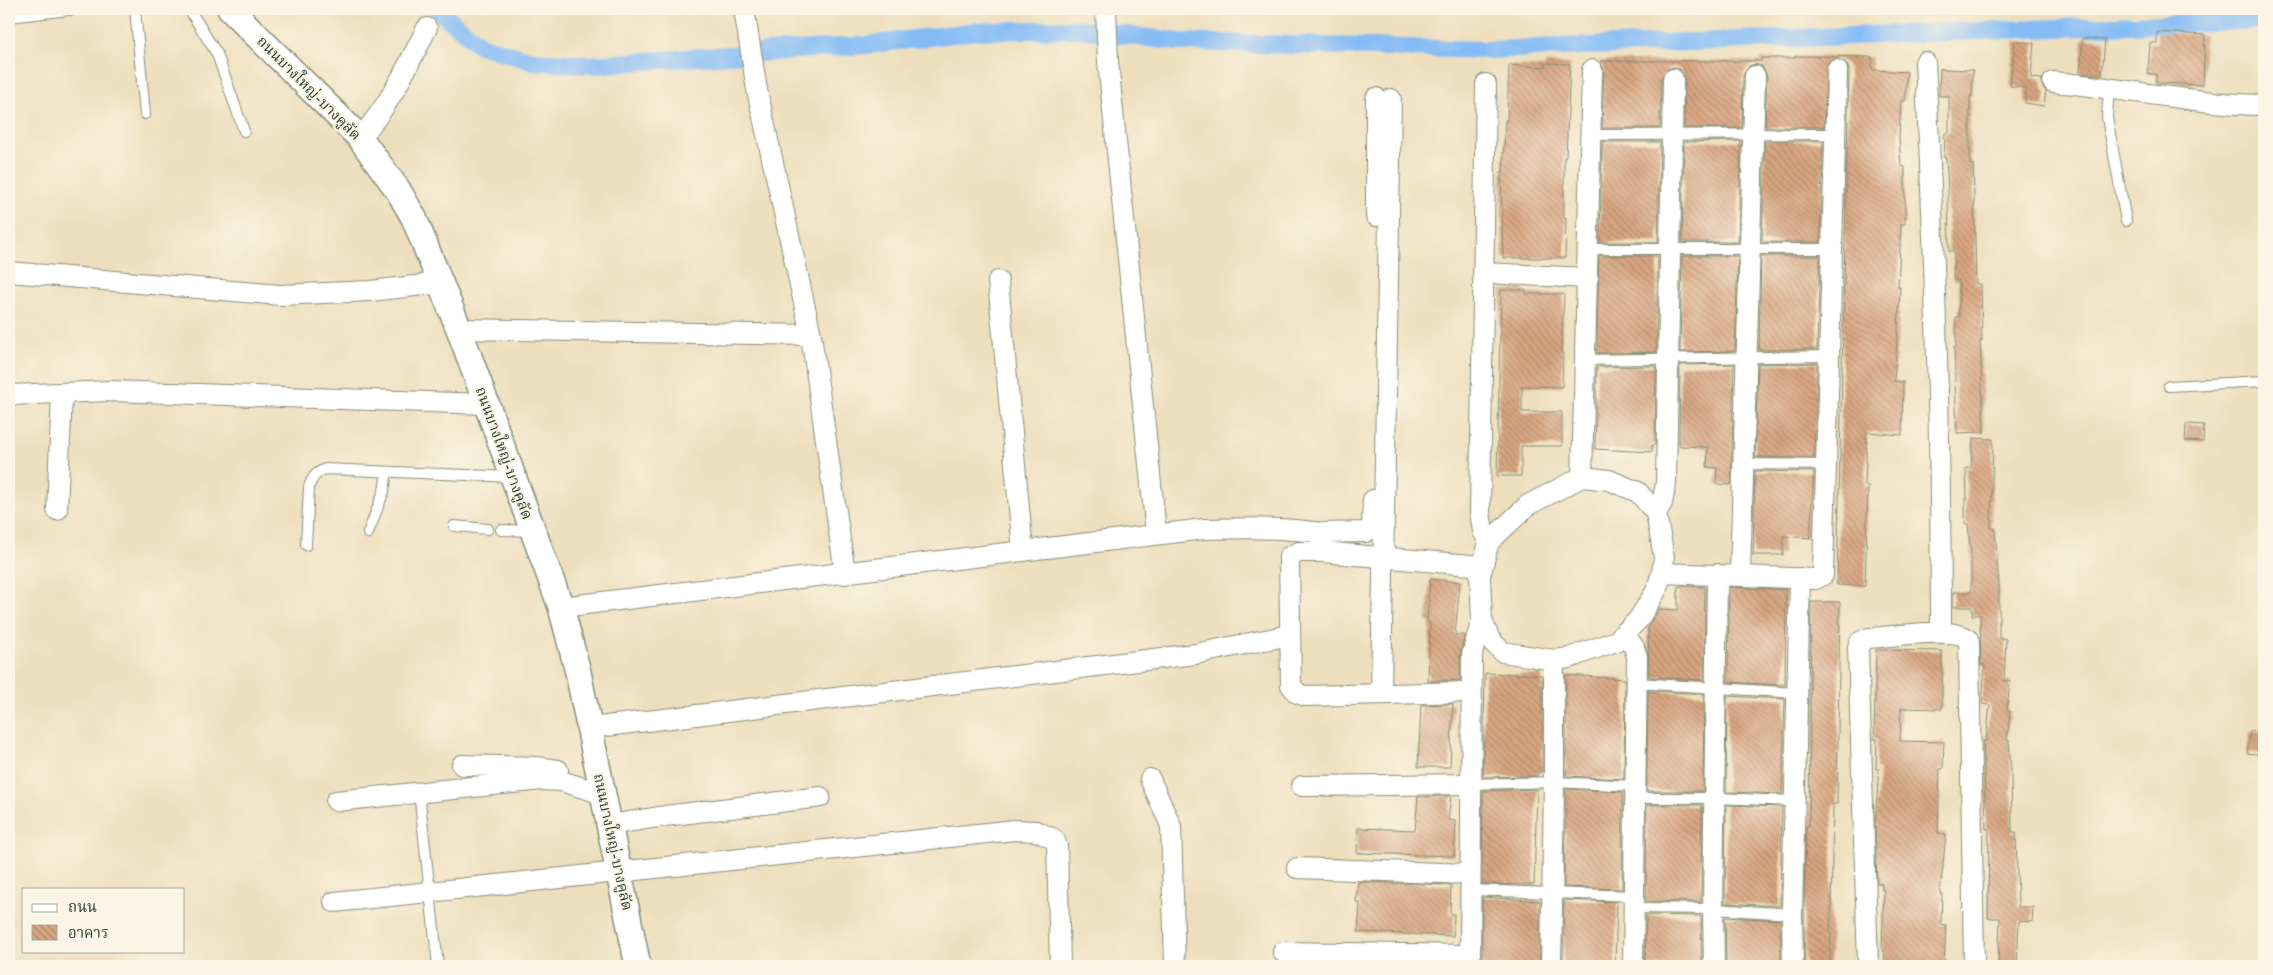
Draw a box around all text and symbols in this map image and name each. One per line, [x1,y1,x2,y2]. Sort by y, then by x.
street label: ถนนบางใหญ่-บางคูลัด [253,31,366,144]
street label: ถนนบางใหญ่-บางคูลัด [471,384,538,522]
street label: ถนนบางใหญ่-บางคูลัด [589,771,638,912]
legend [22,888,185,952]
text: ถนน [68,898,97,917]
text: อาคาร [68,924,108,943]

